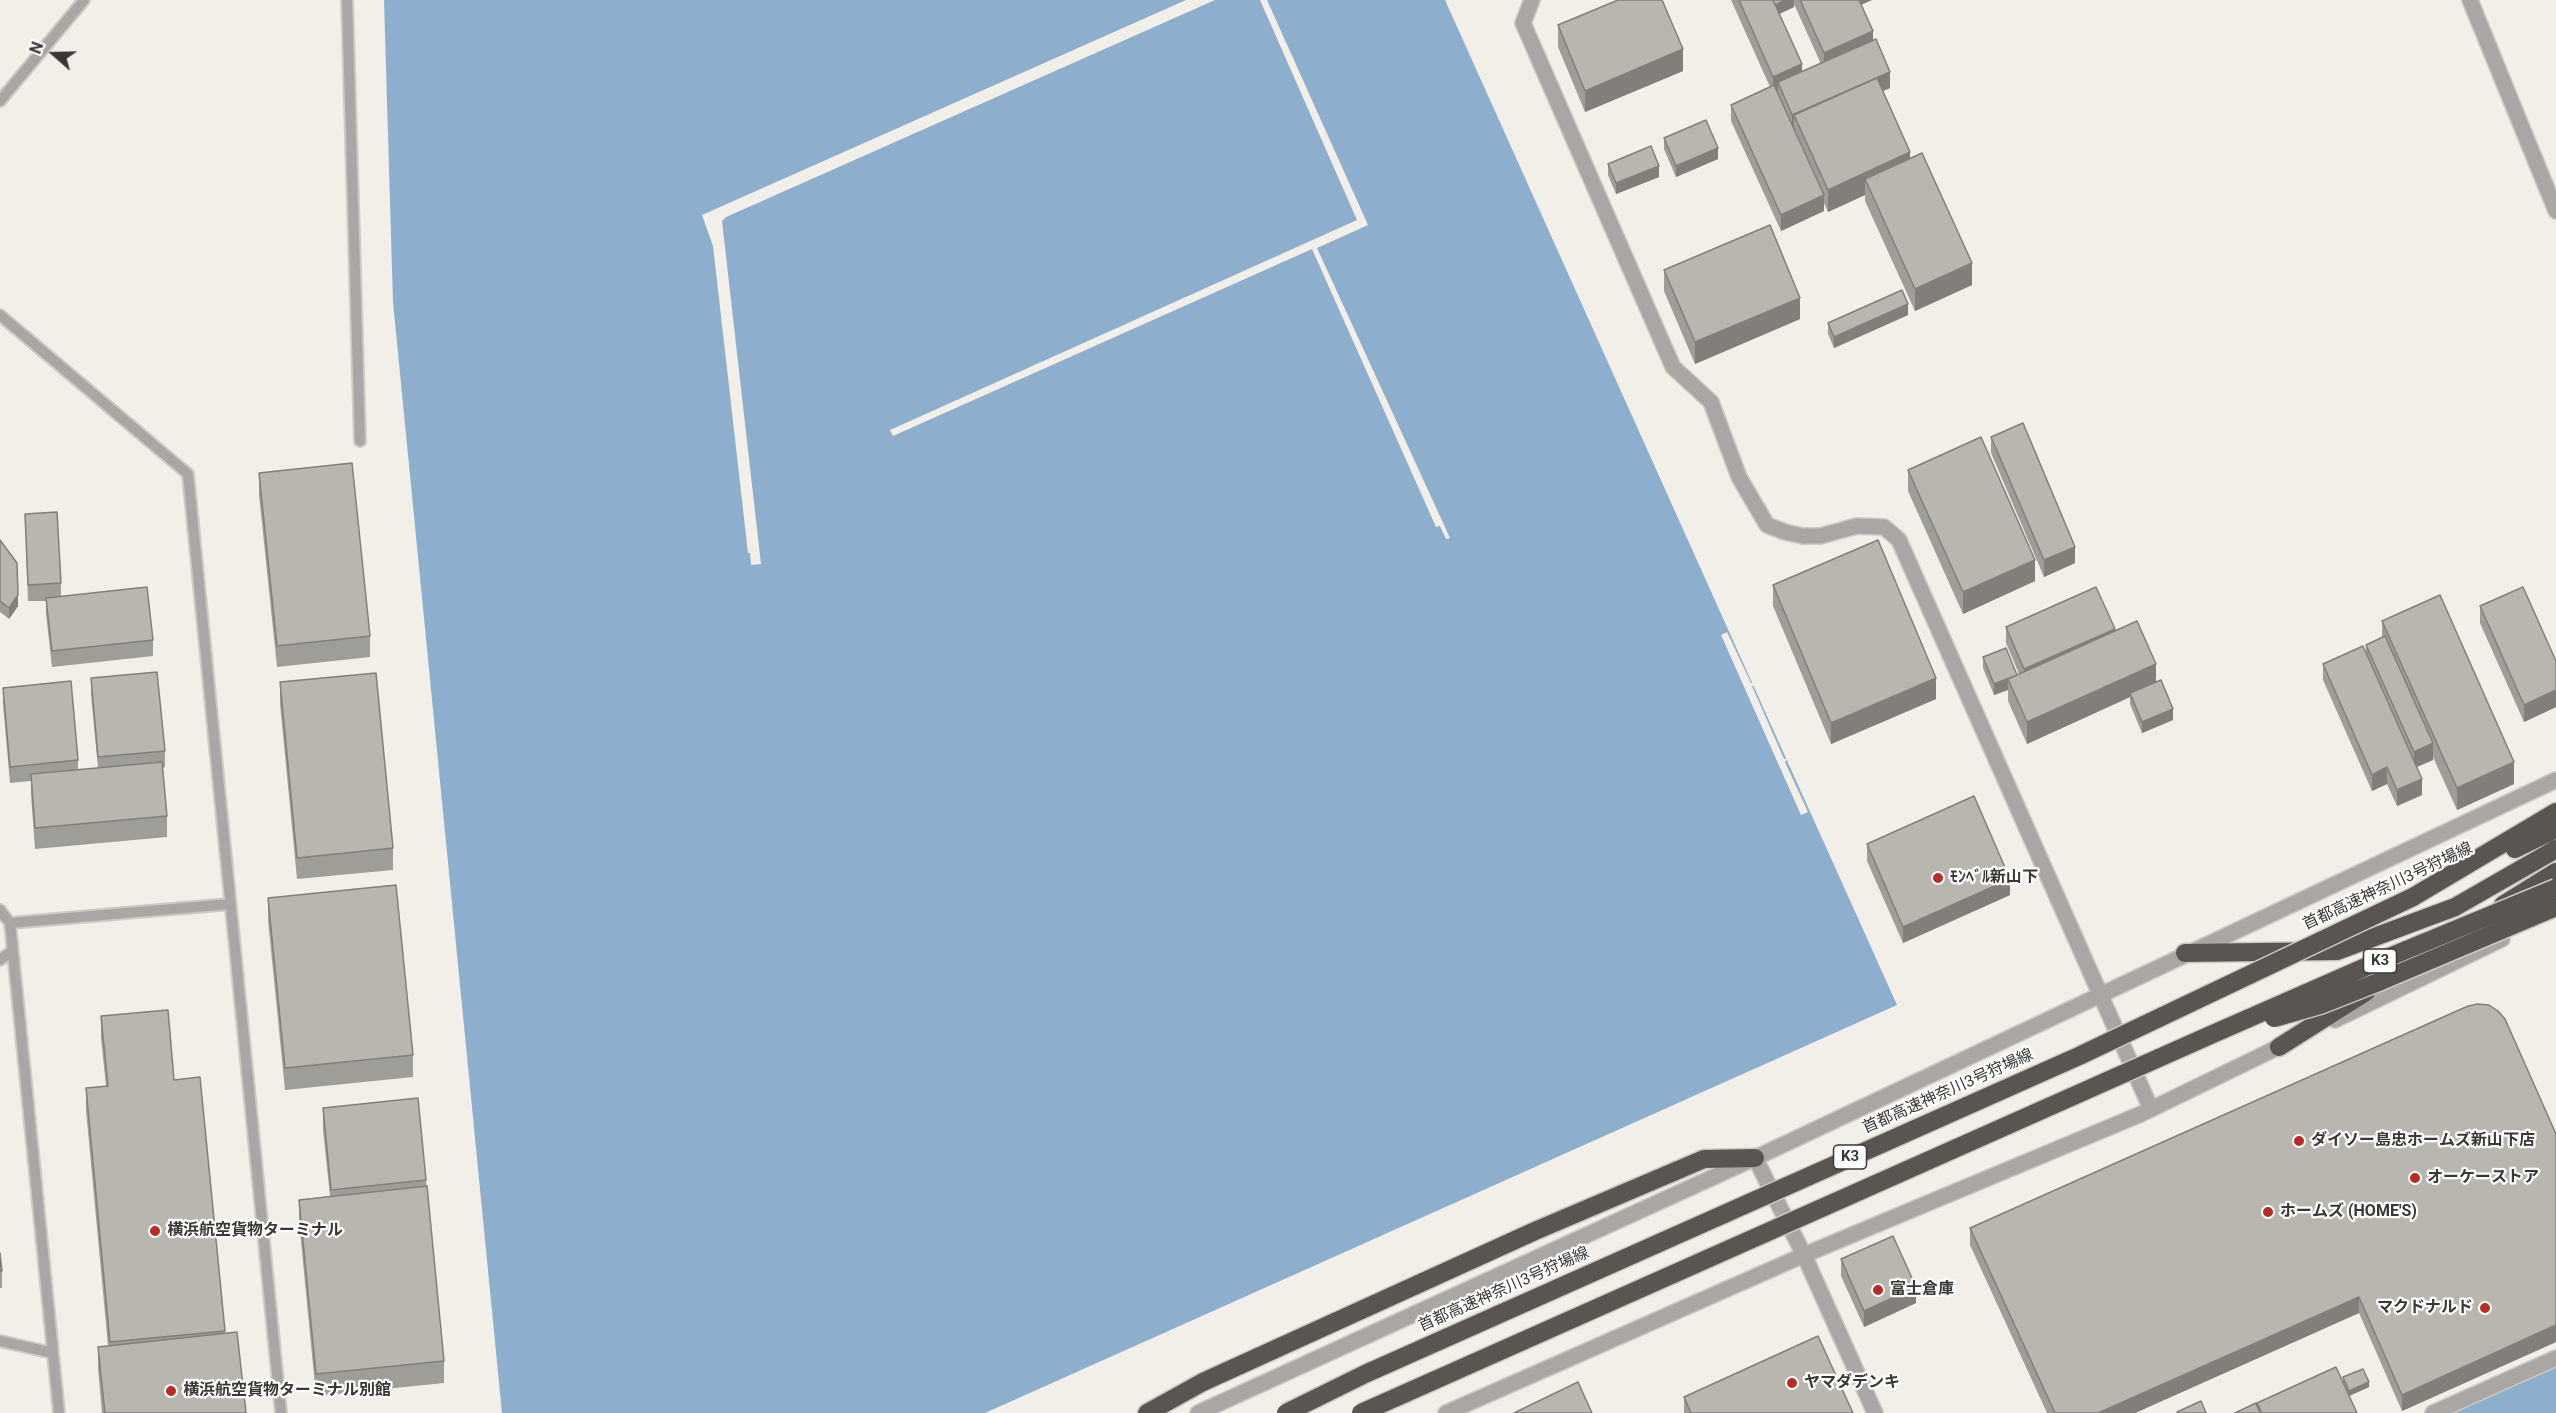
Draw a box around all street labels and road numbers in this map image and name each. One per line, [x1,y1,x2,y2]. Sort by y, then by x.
street label: 首都高速神奈川3号狩場線 [2300,839,2476,935]
road number: K3 [2364,949,2396,973]
street label: 首都高速神奈川3号狩場線 [1860,1046,2036,1138]
road number: K3 [1834,1145,1866,1169]
street label: 首都高速神奈川3号狩場線 [1416,1244,1592,1336]

